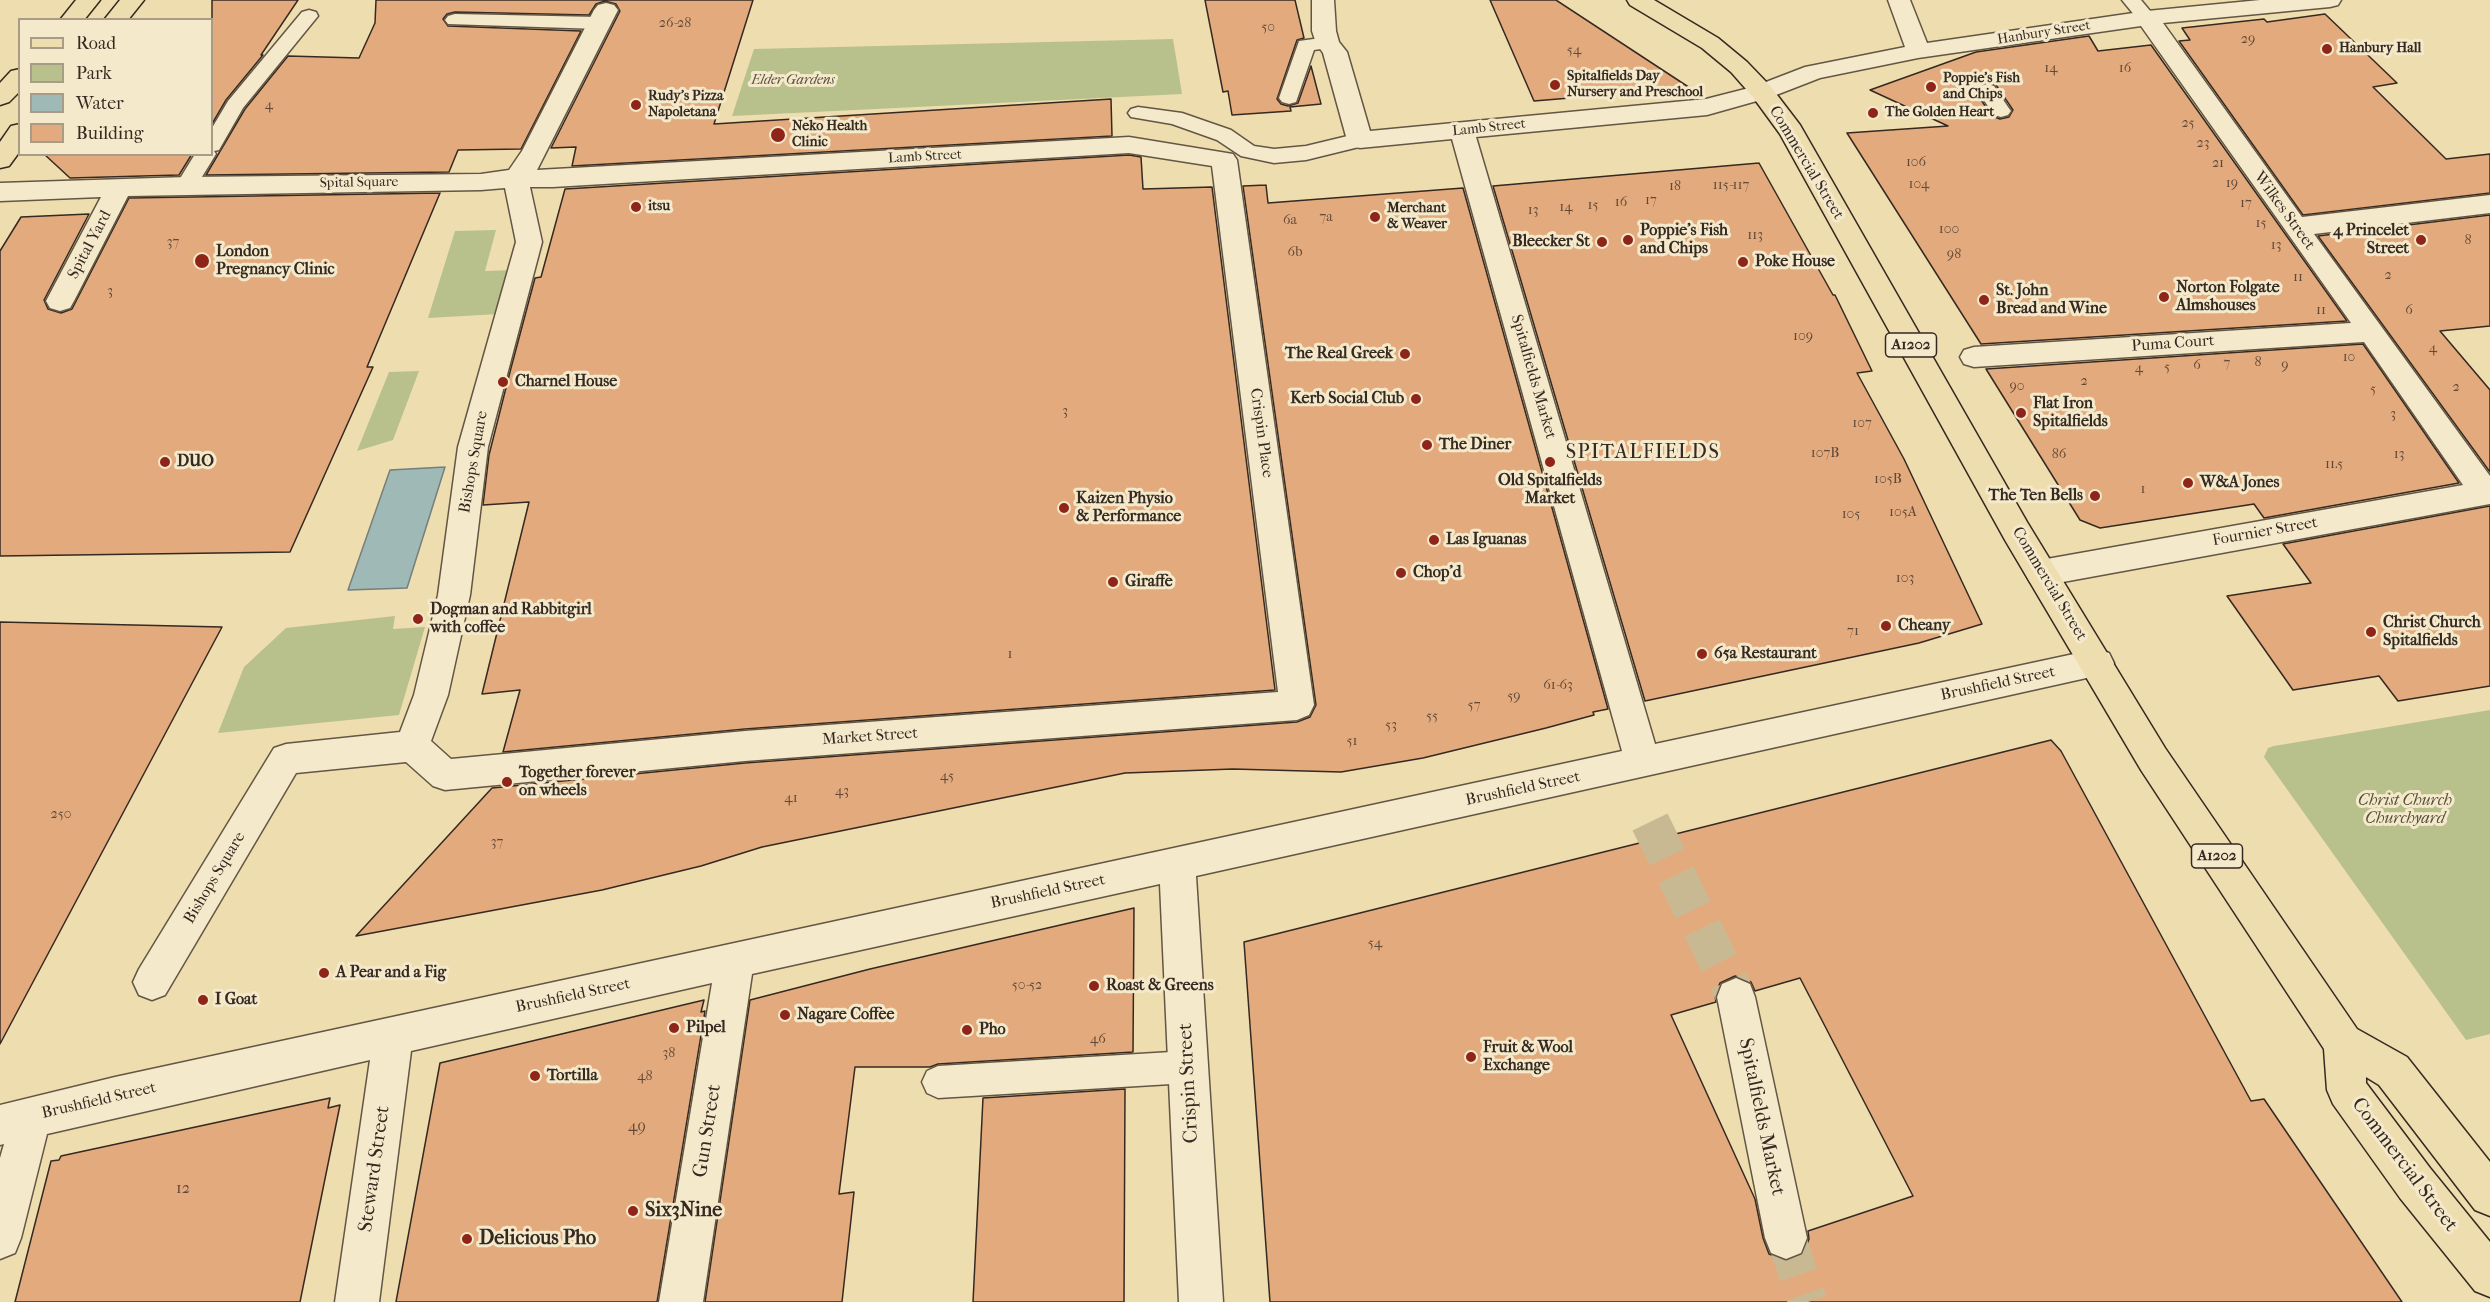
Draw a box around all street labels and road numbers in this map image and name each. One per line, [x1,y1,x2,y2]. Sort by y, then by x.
street label: Hanbury Street [1996,17,2092,49]
street label: Commercial Street [1764,103,1848,223]
street label: Lamb Street [1451,116,1527,140]
street label: Lamb Street [888,147,962,167]
street label: Wilkes Street [2249,168,2319,254]
street label: Spital Square [319,174,399,192]
street label: Spital Yard [64,207,116,283]
street label: Spitalfields Market [1506,313,1560,441]
street label: Puma Court [2131,332,2215,356]
road number: A1202 [1886,333,1936,357]
street label: Crispin Place [1245,387,1277,479]
street label: Bishops Square [456,409,492,515]
street label: Fournier Street [2211,513,2319,551]
street label: Commercial Street [2007,524,2091,644]
street label: Brushfield Street [1939,662,2057,706]
street label: Market Street [821,724,919,750]
street label: Brushfield Street [1464,767,1582,811]
street label: Bishops Square [180,829,250,927]
road number: A1202 [2192,844,2242,868]
street label: Brushfield Street [989,870,1107,914]
street label: Brushfield Street [514,974,632,1018]
street label: Crispin Street [1174,1022,1204,1144]
street label: Spitalfields Market [1733,1036,1789,1198]
street label: Brushfield Street [40,1079,158,1123]
street label: Gun Street [689,1083,727,1179]
street label: Commercial Street [2346,1093,2462,1237]
street label: Steward Street [354,1104,396,1234]

